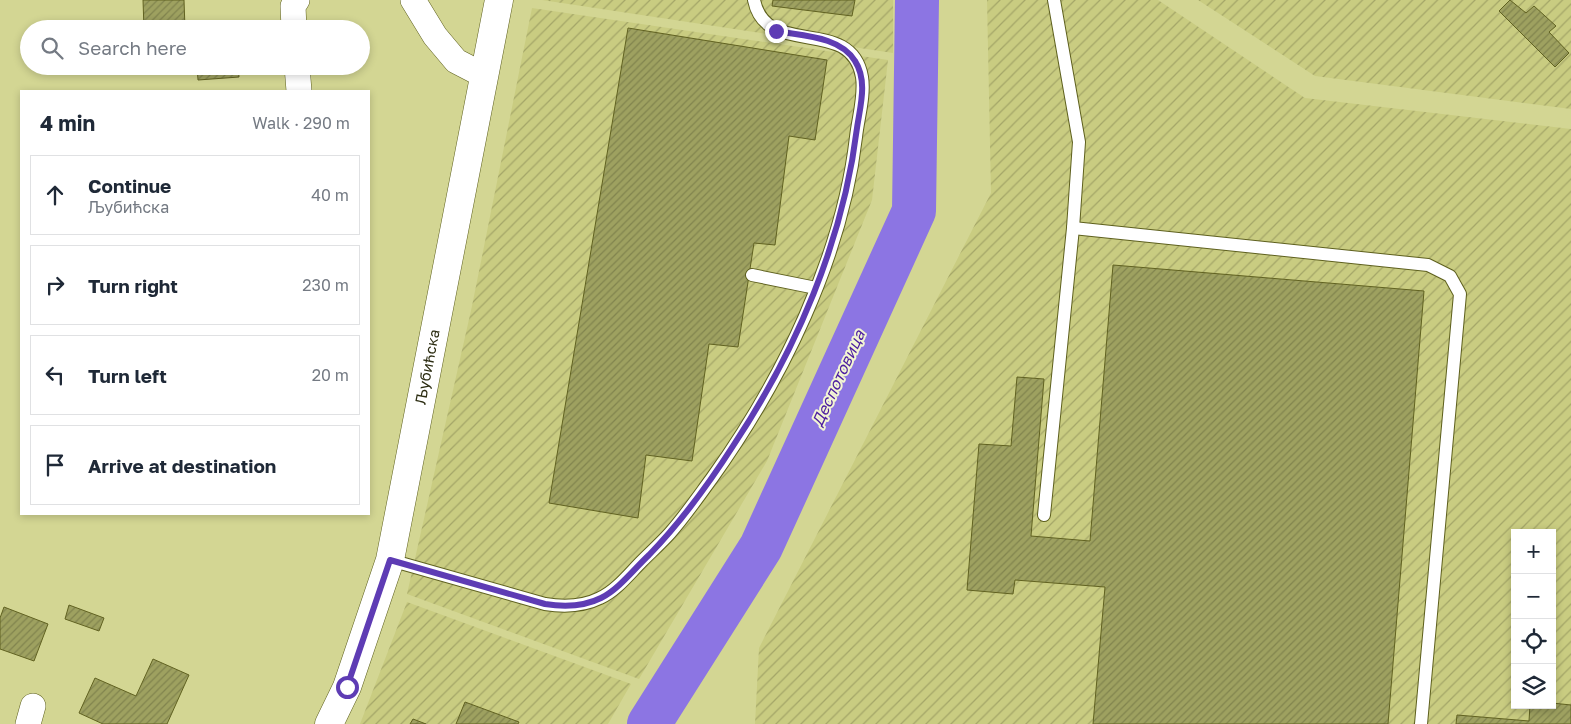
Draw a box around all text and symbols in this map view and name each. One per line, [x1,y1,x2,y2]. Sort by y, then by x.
search box [20,20,370,75]
route end [765,20,788,43]
icon: search [38,34,66,62]
text: Search here [78,36,187,59]
text: 4 min [40,110,95,136]
text: Walk · 290 m [252,113,350,133]
text: Continue [88,174,171,197]
icon: ahead [41,181,69,209]
text: 40 m [311,185,349,205]
text: Љубићска [88,197,169,217]
icon: right [41,271,69,299]
text: Turn right [88,274,178,297]
text: 230 m [302,275,349,295]
water label: Деспотовица [807,326,869,430]
street label: Љубићска [410,328,443,406]
icon: left [41,361,69,389]
text: Turn left [88,364,167,387]
text: 20 m [312,365,349,385]
icon: arrive [41,451,69,479]
text: Arrive at destination [88,454,276,477]
map controls [1511,529,1556,709]
button: + [1511,529,1556,574]
button: − [1511,574,1556,619]
button: locate [1511,619,1556,664]
button: layers [1511,664,1556,709]
route start [336,676,359,699]

